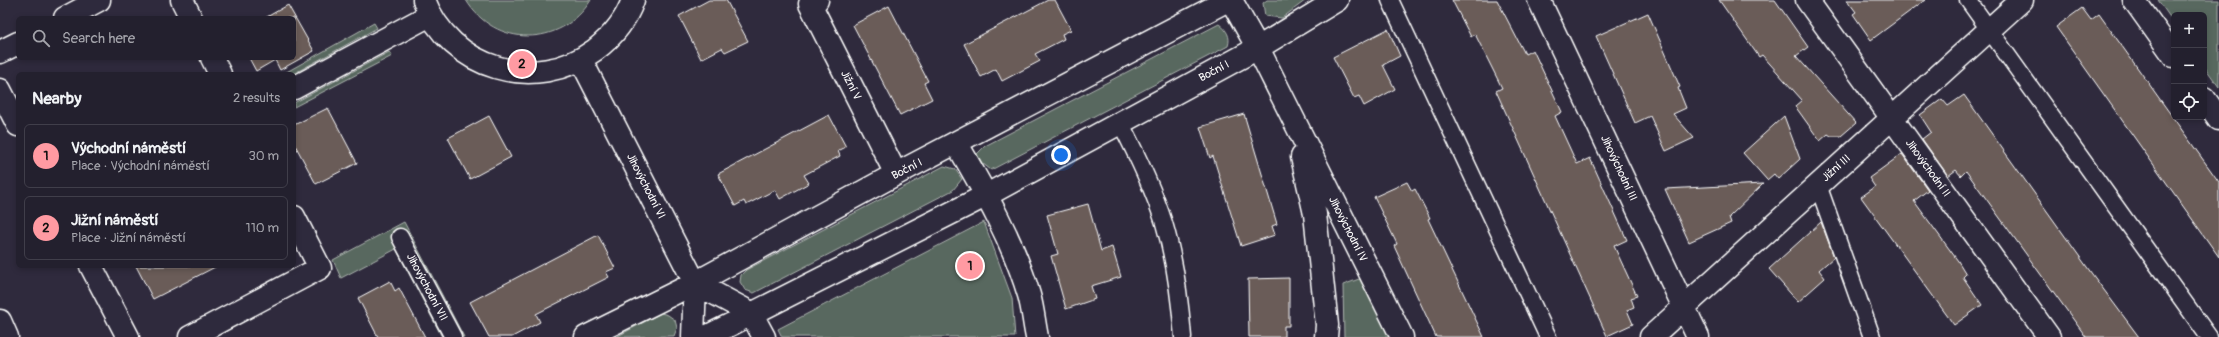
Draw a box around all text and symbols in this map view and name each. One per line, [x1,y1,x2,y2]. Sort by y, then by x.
map controls [2171,12,2207,120]
button: + [2171,12,2207,48]
search box [16,16,296,60]
icon: search [30,27,52,49]
text: Search here [62,29,135,48]
button: − [2171,48,2207,84]
pin: 2 [509,49,535,79]
street label: Boční I [1197,58,1231,84]
street label: Jižní V [838,68,864,102]
button: locate [2171,84,2207,120]
text: Nearby [32,88,81,109]
text: 2 results [233,90,280,106]
street label: Jihovýchodní III [1598,133,1640,203]
street label: Jihovýchodní II [1903,137,1953,199]
text: Východní náměstí [71,139,186,158]
your location [1051,145,1071,165]
text: 1 [43,148,49,164]
text: 30 m [249,148,279,164]
street label: Jihovýchodní VI [624,151,668,221]
street label: Jižní III [1819,152,1853,184]
street label: Boční I [890,156,924,182]
text: Place · Východní náměstí [71,158,210,174]
street label: Jihovýchodní IV [1326,194,1370,264]
text: Jižní náměstí [71,211,158,230]
text: 2 [42,220,50,236]
text: 110 m [246,220,279,236]
text: Place · Jižní náměstí [71,230,186,246]
street label: Jihovýchodní VII [404,251,450,323]
pin: 1 [957,251,983,281]

